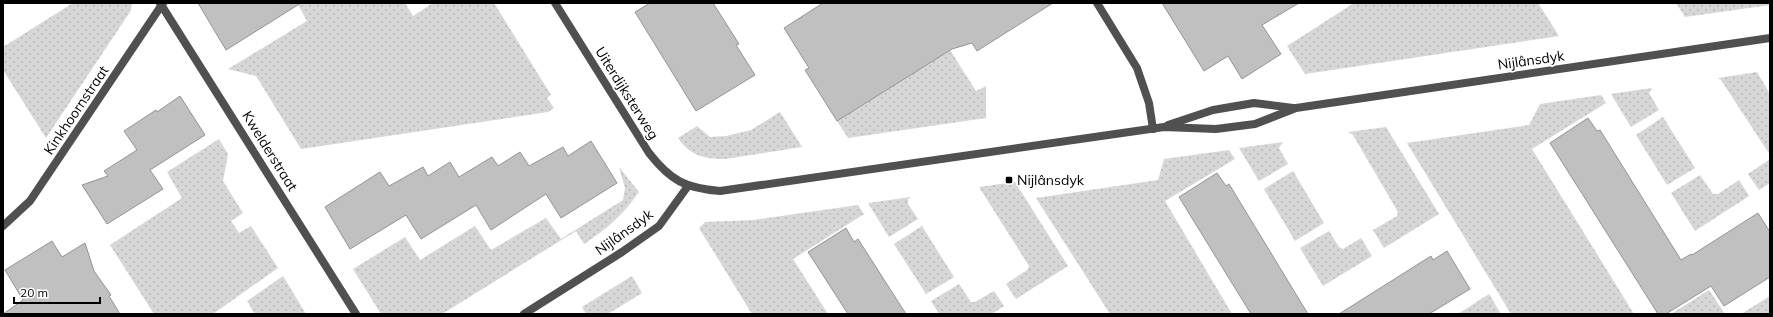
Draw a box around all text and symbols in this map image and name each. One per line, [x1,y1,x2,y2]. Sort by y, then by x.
street label: Uiterdijksterweg [591,43,663,143]
street label: Nijlânsdyk [1497,46,1566,74]
street label: Kinkhoornstraat [40,62,112,158]
street label: Kwelderstraat [238,108,302,194]
place label: Nijlânsdyk [1017,171,1085,189]
marker: Nijlânsdyk [1004,175,1014,185]
street label: Nijlânsdyk [592,205,657,259]
scale bar [14,279,100,305]
text: 20 m [20,285,48,300]

